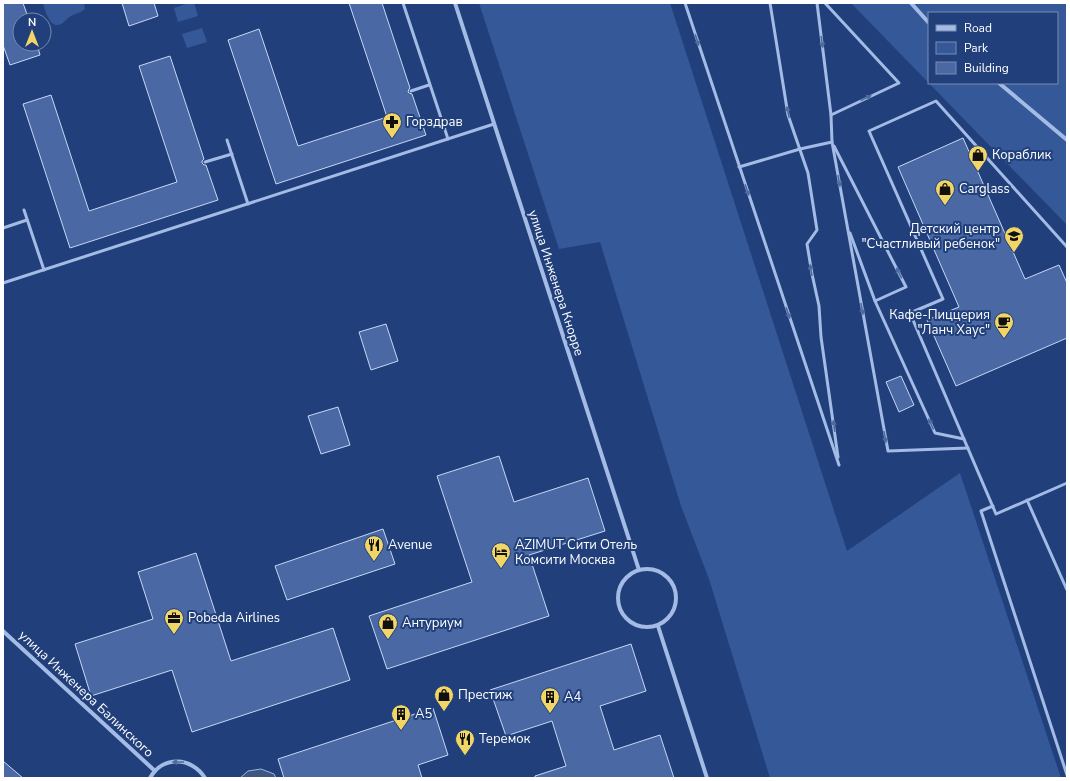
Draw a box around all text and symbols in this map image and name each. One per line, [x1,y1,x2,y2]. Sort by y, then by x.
north arrow [12,12,52,52]
legend [928,12,1058,84]
text: N [28,15,36,30]
text: Road [964,20,992,36]
one-way arrow [694,34,700,46]
one-way arrow [819,36,825,48]
text: Park [964,40,989,56]
text: Building [964,60,1009,76]
one-way arrow [861,95,872,101]
one-way arrow [785,105,791,118]
pharmacy icon: Горздрав [381,111,403,139]
place label: Горздрав [406,113,463,131]
shop icon: Кораблик [967,144,989,172]
place label: Кораблик [992,146,1052,164]
one-way arrow [836,175,842,187]
shop icon: Carglass [934,178,956,206]
place label: Carglass [959,180,1010,198]
one-way arrow [744,184,750,196]
street label: улица Инженера Кнорре [524,208,588,358]
place label: Детский центр "Счастливый ребенок" [861,220,1000,253]
school or university icon: Детский центр "Счастливый ребенок" [1003,225,1025,253]
one-way arrow [808,264,814,276]
one-way arrow [896,267,902,279]
one-way arrow [860,303,866,315]
place label: Кафе-Пиццерия "Ланч Хаус" [889,306,990,339]
one-way arrow [785,308,791,320]
cafe icon: Кафе-Пиццерия "Ланч Хаус" [993,311,1015,339]
one-way arrow [928,419,934,430]
one-way arrow [831,420,837,432]
one-way arrow [883,430,889,443]
restaurant icon: Avenue [363,534,385,562]
place label: Avenue [388,536,432,554]
place label: AZIMUT Сити Отель Комсити Москва [515,536,637,569]
hotel icon: AZIMUT Сити Отель Комсити Москва [490,541,512,569]
office icon: Pobeda Airlines [163,607,185,635]
place label: Pobeda Airlines [188,609,280,627]
shop icon: Антуриум [377,612,399,640]
place label: Антуриум [402,614,462,632]
street label: улица Инженера Балинского [15,627,157,761]
shop icon: Престиж [433,684,455,712]
place label: Престиж [458,686,513,704]
building icon: А4 [539,686,561,714]
place label: А4 [564,688,581,706]
building icon: А5 [390,703,412,731]
place label: А5 [415,705,432,723]
restaurant icon: Теремок [454,728,476,756]
place label: Теремок [479,730,531,748]
one-way arrow [171,759,184,765]

